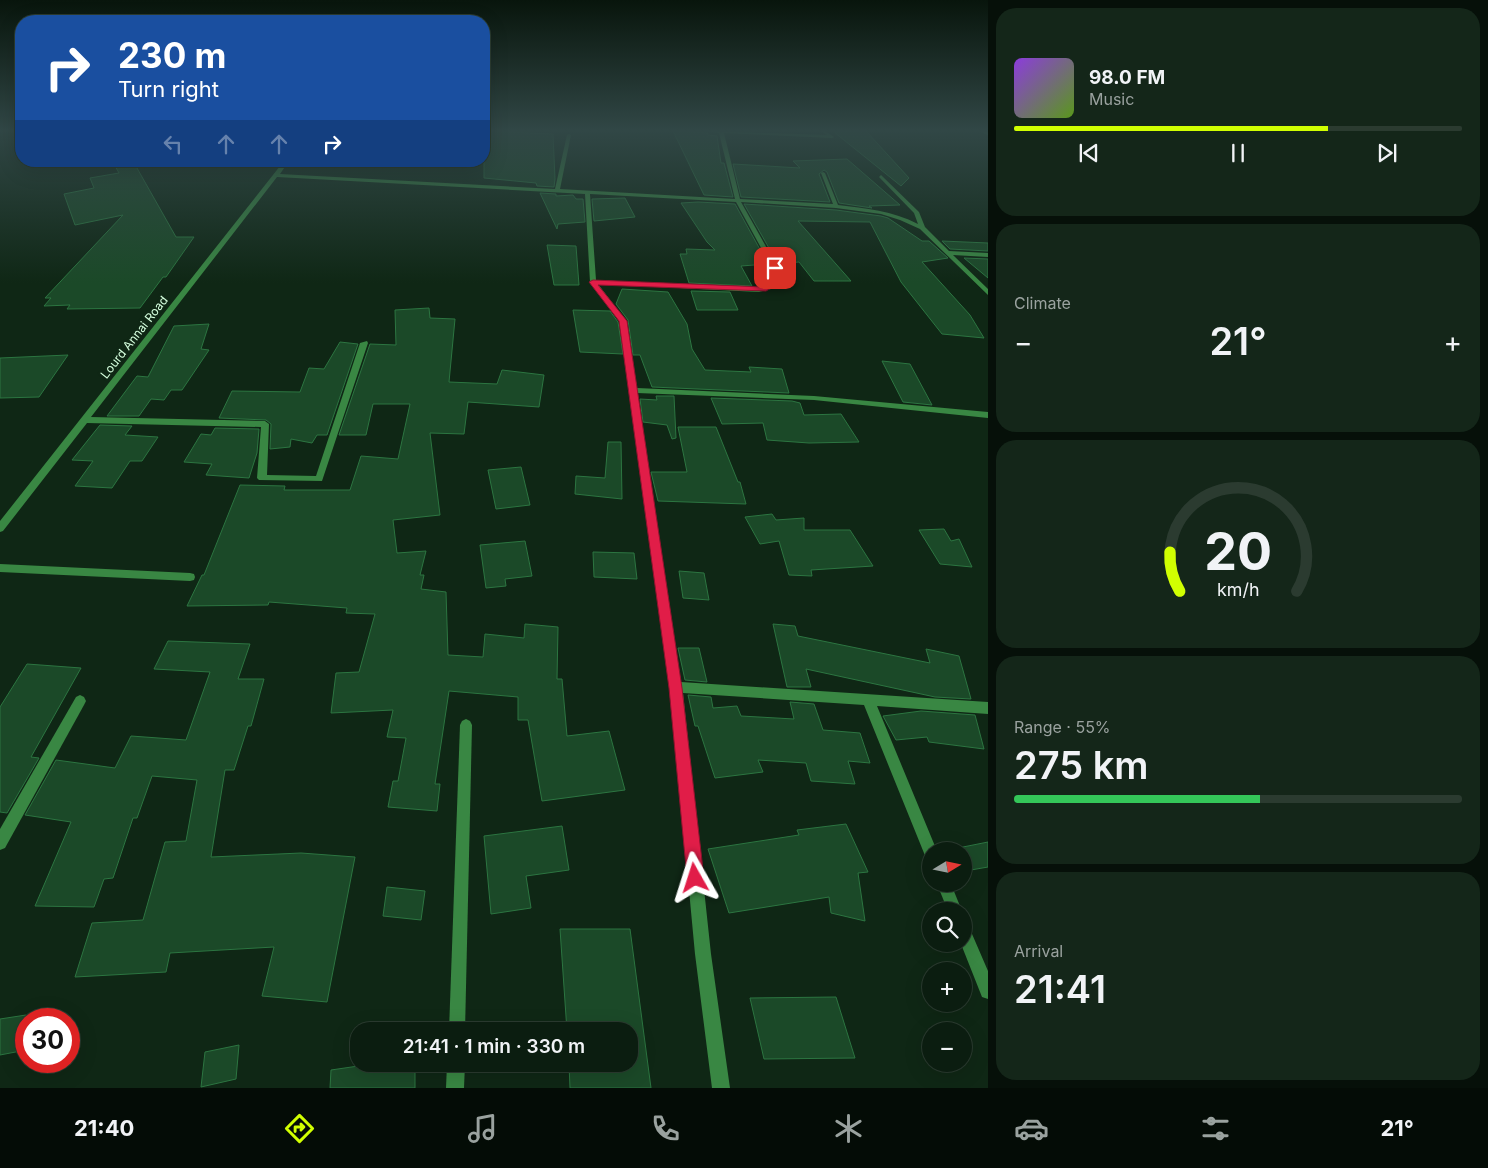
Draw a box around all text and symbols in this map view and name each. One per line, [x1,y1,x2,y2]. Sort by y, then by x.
text: 230 m [118,34,226,76]
icon: right [35,35,100,100]
text: 98.0 FM [1089,66,1165,89]
text: Turn right [118,76,219,102]
text: Music [1089,89,1134,109]
icon: left [159,130,187,158]
icon: ahead [212,130,240,158]
icon: ahead [265,130,293,158]
icon: right [318,130,346,158]
icon: previous [1075,139,1103,167]
icon: pause [1224,139,1252,167]
icon: next [1373,139,1401,167]
pin [754,247,796,289]
icon: arrive [761,254,789,282]
street label: Lourd Annai Road [97,293,171,381]
text: Climate [1014,293,1071,313]
text: 21° [1209,318,1267,364]
text: − [1014,325,1033,359]
text: + [1443,325,1462,359]
text: 20 [1204,520,1272,583]
text: km/h [1217,579,1259,600]
text: Range · 55% [1014,717,1111,737]
text: 275 km [1014,742,1149,788]
north arrow [922,842,972,892]
map controls [922,842,972,1072]
position arrow [668,851,720,903]
button: search [922,902,972,952]
text: Arrival [1014,941,1063,961]
button: + [922,962,972,1012]
text: 21:41 [1014,966,1106,1012]
speed limit sign: 30 [15,1008,80,1073]
button: − [922,1022,972,1072]
text: 21:41 · 1 min · 330 m [403,1035,585,1058]
icon: directions [282,1111,317,1146]
icon: music [465,1111,500,1146]
icon: phone [648,1111,683,1146]
icon: climate [831,1111,866,1146]
icon: car [1014,1111,1049,1146]
icon: filters [1198,1111,1233,1146]
text: 21:40 [74,1115,134,1141]
text: 21° [1381,1115,1414,1141]

